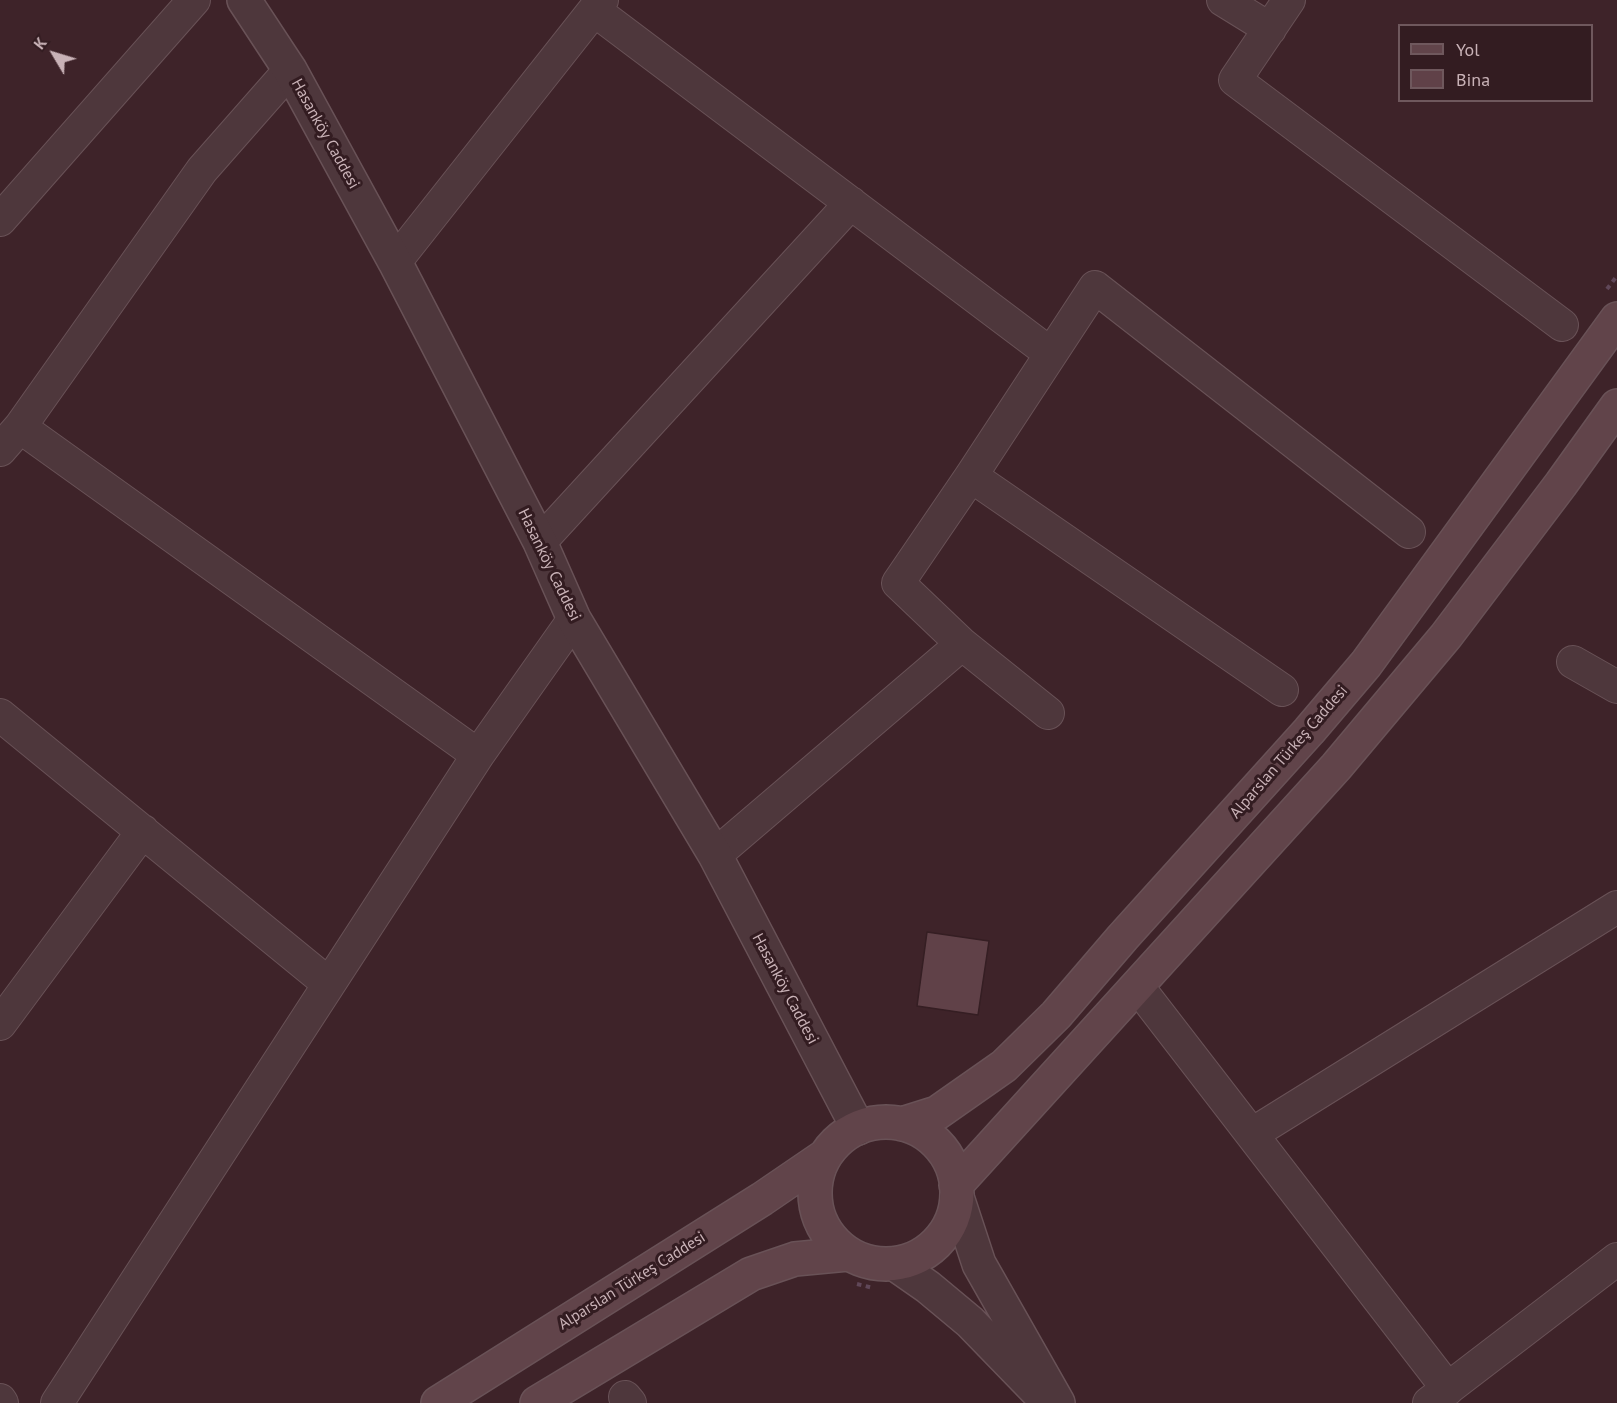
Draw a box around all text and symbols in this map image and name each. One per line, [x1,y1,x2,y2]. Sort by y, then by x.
north arrow [24,24,84,84]
legend [1398,24,1593,102]
text: K [29,33,51,53]
text: Yol [1456,38,1479,61]
text: Bina [1456,68,1490,91]
street label: Hasanköy Caddesi [287,76,363,192]
street label: Hasanköy Caddesi [513,506,585,624]
street label: Alparslan Türkeş Caddesi [1226,682,1352,822]
street label: Hasanköy Caddesi [748,930,822,1048]
street label: Alparslan Türkeş Caddesi [555,1228,709,1334]

